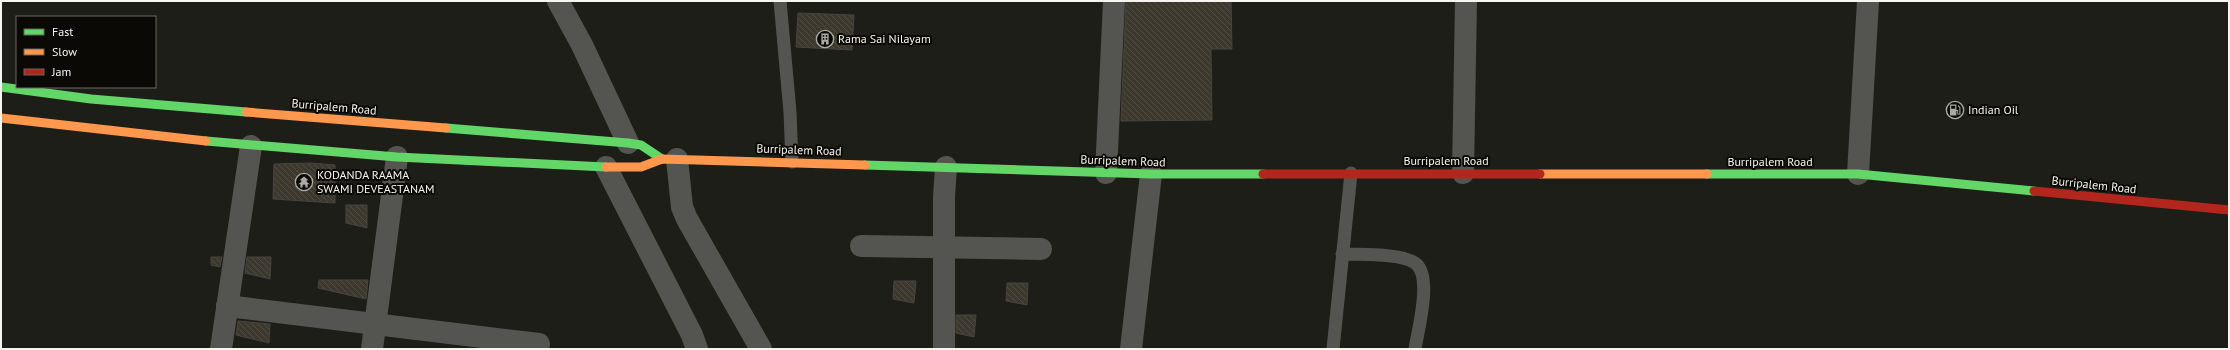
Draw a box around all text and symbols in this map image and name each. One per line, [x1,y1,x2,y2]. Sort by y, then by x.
legend [16,16,156,88]
text: Fast [52,24,73,39]
building icon: Rama Sai Nilayam [815,29,835,49]
place label: Rama Sai Nilayam [838,31,931,46]
text: Slow [52,44,77,59]
text: Jam [51,64,71,79]
street label: Burripalem Road [291,95,377,118]
fuel station icon: Indian Oil [1945,100,1965,120]
place label: Indian Oil [1968,102,2019,117]
street label: Burripalem Road [756,141,842,158]
street label: Burripalem Road [1080,152,1166,169]
street label: Burripalem Road [1403,153,1489,168]
street label: Burripalem Road [1727,154,1813,169]
place label: KODANDA RAAMA SWAMI DEVEASTANAM [317,167,435,196]
temple icon: KODANDA RAAMA SWAMI DEVEASTANAM [294,172,314,192]
street label: Burripalem Road [2051,173,2137,196]

